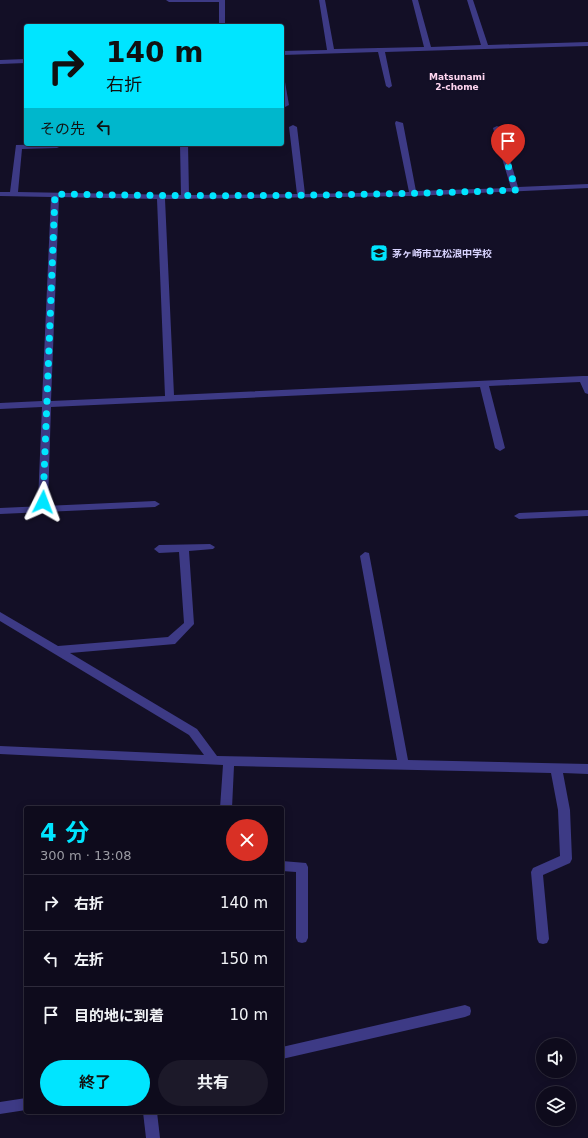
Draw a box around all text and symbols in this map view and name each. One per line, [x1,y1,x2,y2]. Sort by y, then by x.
text: 140 m [106,36,203,69]
icon: right [40,40,92,92]
district label: Matsunami 2-chome [429,72,485,92]
text: 右折 [106,74,142,95]
icon: left [93,116,115,138]
text: その先 [40,120,85,138]
pin [491,124,525,165]
icon: arrive [497,130,519,152]
school or university icon: 茅ヶ崎市立松浪中学校 [369,243,389,263]
place label: 茅ヶ崎市立松浪中学校 [392,248,492,259]
position arrow [22,481,64,523]
text: 4 分 [40,819,89,847]
button: close [226,819,268,861]
text: 300 m · 13:08 [40,848,131,863]
icon: right [40,892,62,914]
text: 140 m [220,894,268,912]
text: 右折 [74,895,104,913]
icon: left [40,948,62,970]
text: 150 m [220,950,268,968]
text: 左折 [74,951,104,969]
icon: arrive [40,1004,62,1026]
text: 10 m [230,1006,268,1024]
text: 目的地に到着 [74,1007,164,1025]
map controls [536,1038,576,1126]
button: sound [536,1038,576,1078]
button: 終了 [40,1060,150,1106]
button: 共有 [158,1060,268,1106]
button: layers [536,1086,576,1126]

